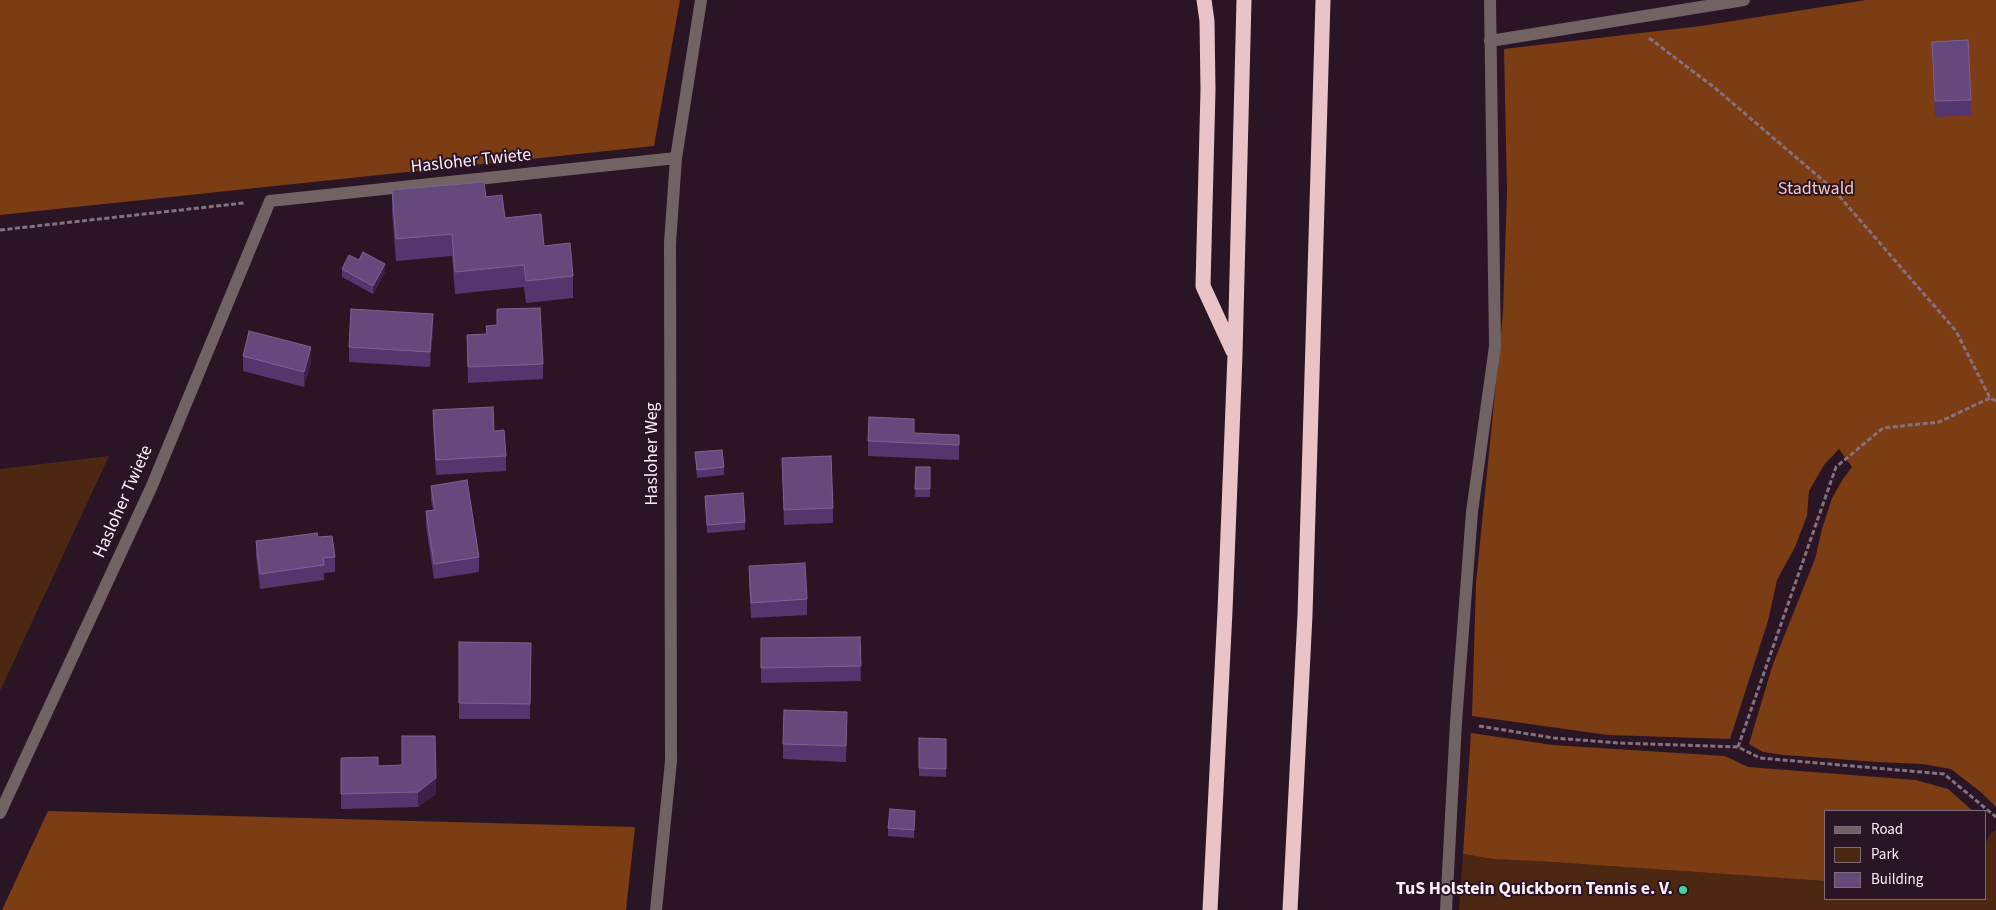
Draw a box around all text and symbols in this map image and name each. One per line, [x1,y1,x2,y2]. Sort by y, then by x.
street label: Hasloher Twiete [410,145,532,179]
park label: Stadtwald [1778,179,1854,201]
street label: Hasloher Weg [642,402,664,506]
street label: Hasloher Twiete [89,442,159,562]
legend [1824,810,1986,900]
text: Road [1871,819,1903,840]
text: Park [1871,844,1899,865]
text: Building [1871,869,1923,890]
place label: TuS Holstein Quickborn Tennis e. V. [1396,879,1673,901]
marker: TuS Holstein Quickborn Tennis e. V. [1677,884,1689,896]

